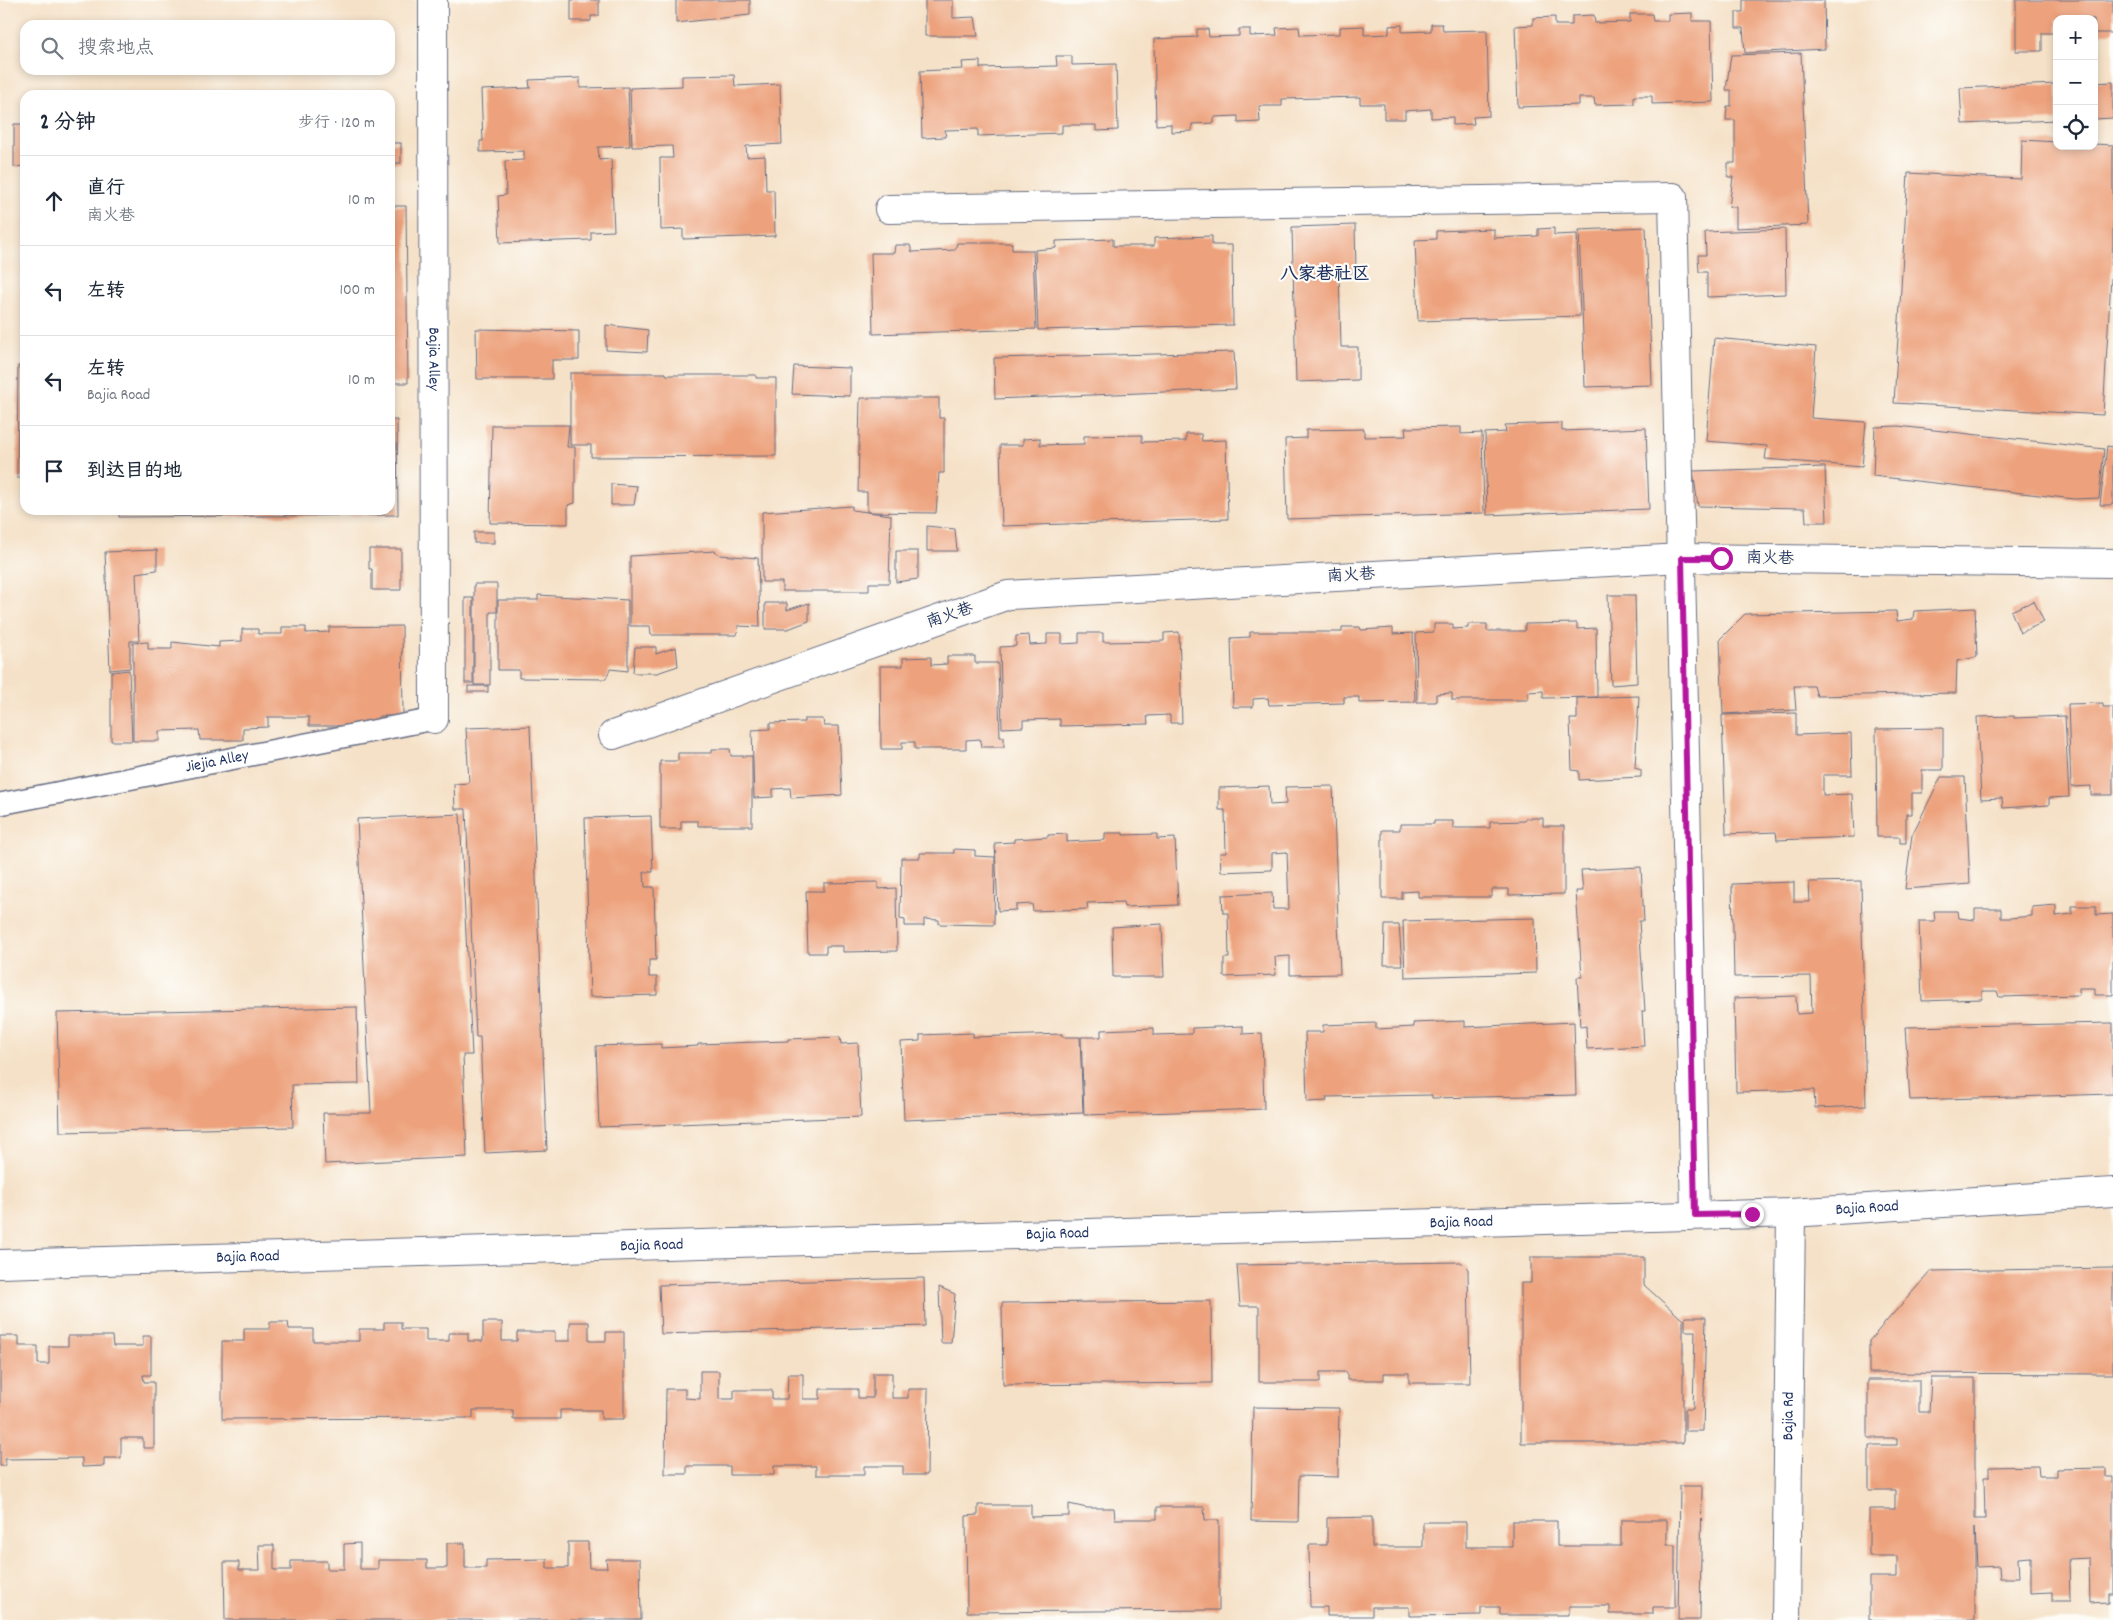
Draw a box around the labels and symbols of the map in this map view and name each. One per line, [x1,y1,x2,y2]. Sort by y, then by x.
district label: 八家巷社区 [1280,263,1370,288]
street label: Bajia Alley [422,327,445,391]
route start [1710,547,1733,570]
street label: 南火巷 [1746,547,1794,571]
street label: 南火巷 [1326,563,1376,589]
street label: 南火巷 [924,597,976,635]
street label: Jiejia Alley [183,744,251,779]
street label: Bajia Road [1835,1194,1899,1222]
route end [1741,1203,1764,1226]
street label: Bajia Road [1429,1210,1493,1235]
street label: Bajia Road [1026,1221,1090,1246]
street label: Bajia Road [620,1233,684,1258]
street label: Bajia Road [216,1245,280,1269]
street label: Bajia Rd [1777,1392,1800,1441]

